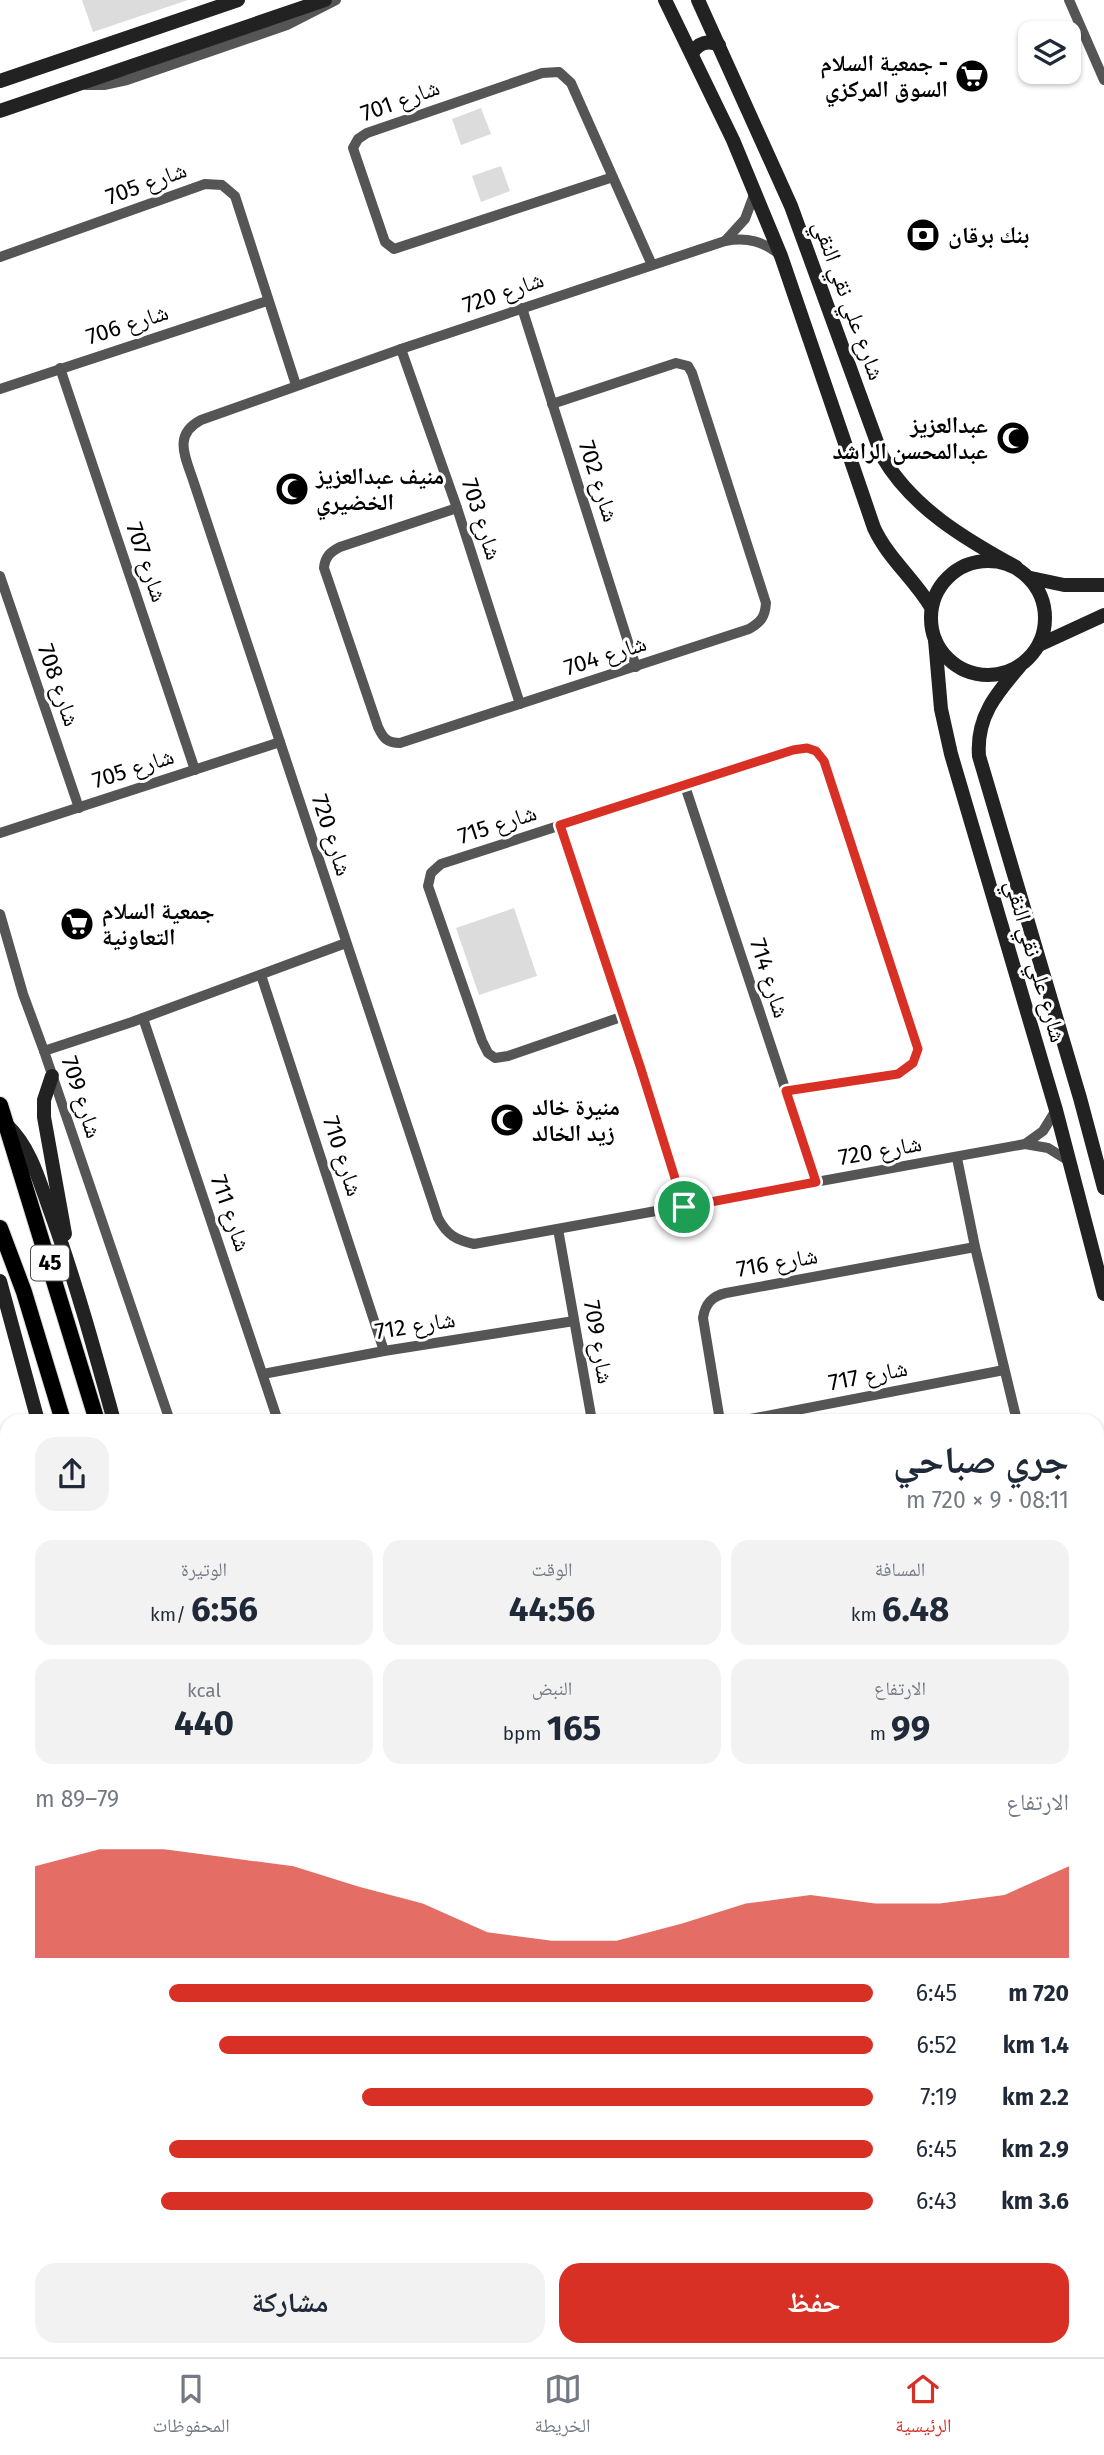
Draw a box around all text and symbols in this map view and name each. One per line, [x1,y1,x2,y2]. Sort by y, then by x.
map controls [1018,21,1081,84]
button: layers [1018,21,1081,84]
place label: جمعية السلام - السوق المركزي [820,49,948,108]
supermarket icon: جمعية السلام - السوق المركزي [953,57,991,95]
street label: شارع 701 [357,73,444,128]
street label: شارع 705 [102,155,191,211]
street label: شارع علي نقي النقي [803,216,891,385]
bank icon: بنك برقان [904,216,942,254]
place label: بنك برقان [948,221,1029,249]
street label: شارع 720 [459,265,548,320]
street label: شارع 706 [82,298,172,351]
place label: عبدالعزيز عبدالمحسن الراشد [832,411,988,465]
mosque icon: عبدالعزيز عبدالمحسن الراشد [994,419,1032,457]
street label: شارع 702 [572,437,625,525]
place label: منيف عبدالعزيز الخضيري [315,462,444,521]
mosque icon: منيف عبدالعزيز الخضيري [273,470,311,508]
street label: شارع 703 [455,475,508,564]
street label: شارع 707 [119,519,174,606]
street label: شارع 704 [560,629,650,682]
street label: شارع 708 [31,640,86,730]
street label: شارع 705 [89,742,178,795]
street label: شارع 720 [305,791,358,880]
street label: شارع 715 [454,798,540,851]
street label: شارع علي نقي النقي [995,876,1073,1047]
place label: جمعية السلام التعاونية [102,897,215,951]
supermarket icon: جمعية السلام التعاونية [58,905,96,943]
street label: شارع 714 [743,935,796,1022]
street label: شارع 709 [55,1053,108,1142]
place label: منيرة خالد زيد الخالد [532,1093,620,1147]
mosque icon: منيرة خالد زيد الخالد [488,1101,526,1139]
street label: شارع 710 [316,1112,369,1200]
street label: شارع 720 [836,1129,924,1172]
street label: شارع 711 [204,1171,257,1255]
pin [654,1177,714,1237]
icon: arrive [665,1188,703,1226]
street label: شارع 716 [734,1241,820,1284]
road number: 45 [31,1246,69,1280]
street label: شارع 709 [577,1298,620,1386]
street label: شارع 712 [373,1305,457,1346]
street label: شارع 717 [826,1354,910,1397]
button: share [35,1437,109,1511]
text: جري صباحي [893,1437,1069,1483]
text: 08:11 · 9 × 720 m [906,1486,1069,1514]
text: الوتيرة [181,1558,227,1581]
text: الوقت [532,1558,572,1581]
text: المسافة [875,1558,925,1581]
text: 6:56 [191,1588,258,1630]
text: 44:56 [509,1588,595,1630]
text: 6.48 [882,1588,949,1630]
text: /km [150,1603,191,1626]
text: km [851,1603,882,1626]
text: النبض [532,1677,572,1700]
text: الارتفاع [874,1677,926,1700]
text: kcal [187,1679,221,1702]
text: 440 [174,1702,234,1744]
text: 165 [547,1707,601,1749]
text: 99 [891,1707,930,1749]
text: bpm [503,1722,547,1745]
text: m [870,1722,891,1745]
text: 79–89 m [35,1785,119,1813]
text: الارتفاع [1006,1788,1069,1816]
text: 6:45 [916,1979,957,2007]
text: 720 m [1008,1979,1069,2007]
text: 6:52 [916,2031,957,2059]
text: 1.4 km [1003,2031,1069,2059]
text: 7:19 [920,2083,957,2111]
text: 2.2 km [1002,2083,1069,2111]
text: 6:45 [916,2135,957,2163]
text: 2.9 km [1002,2135,1069,2163]
text: 6:43 [916,2187,957,2215]
text: 3.6 km [1001,2187,1069,2215]
button: مشاركة [35,2263,545,2343]
button: حفظ [559,2263,1069,2343]
tab: المحفوظات [152,2370,230,2444]
tab: الخريطة [535,2370,590,2444]
tab: الرئيسية [895,2370,952,2444]

